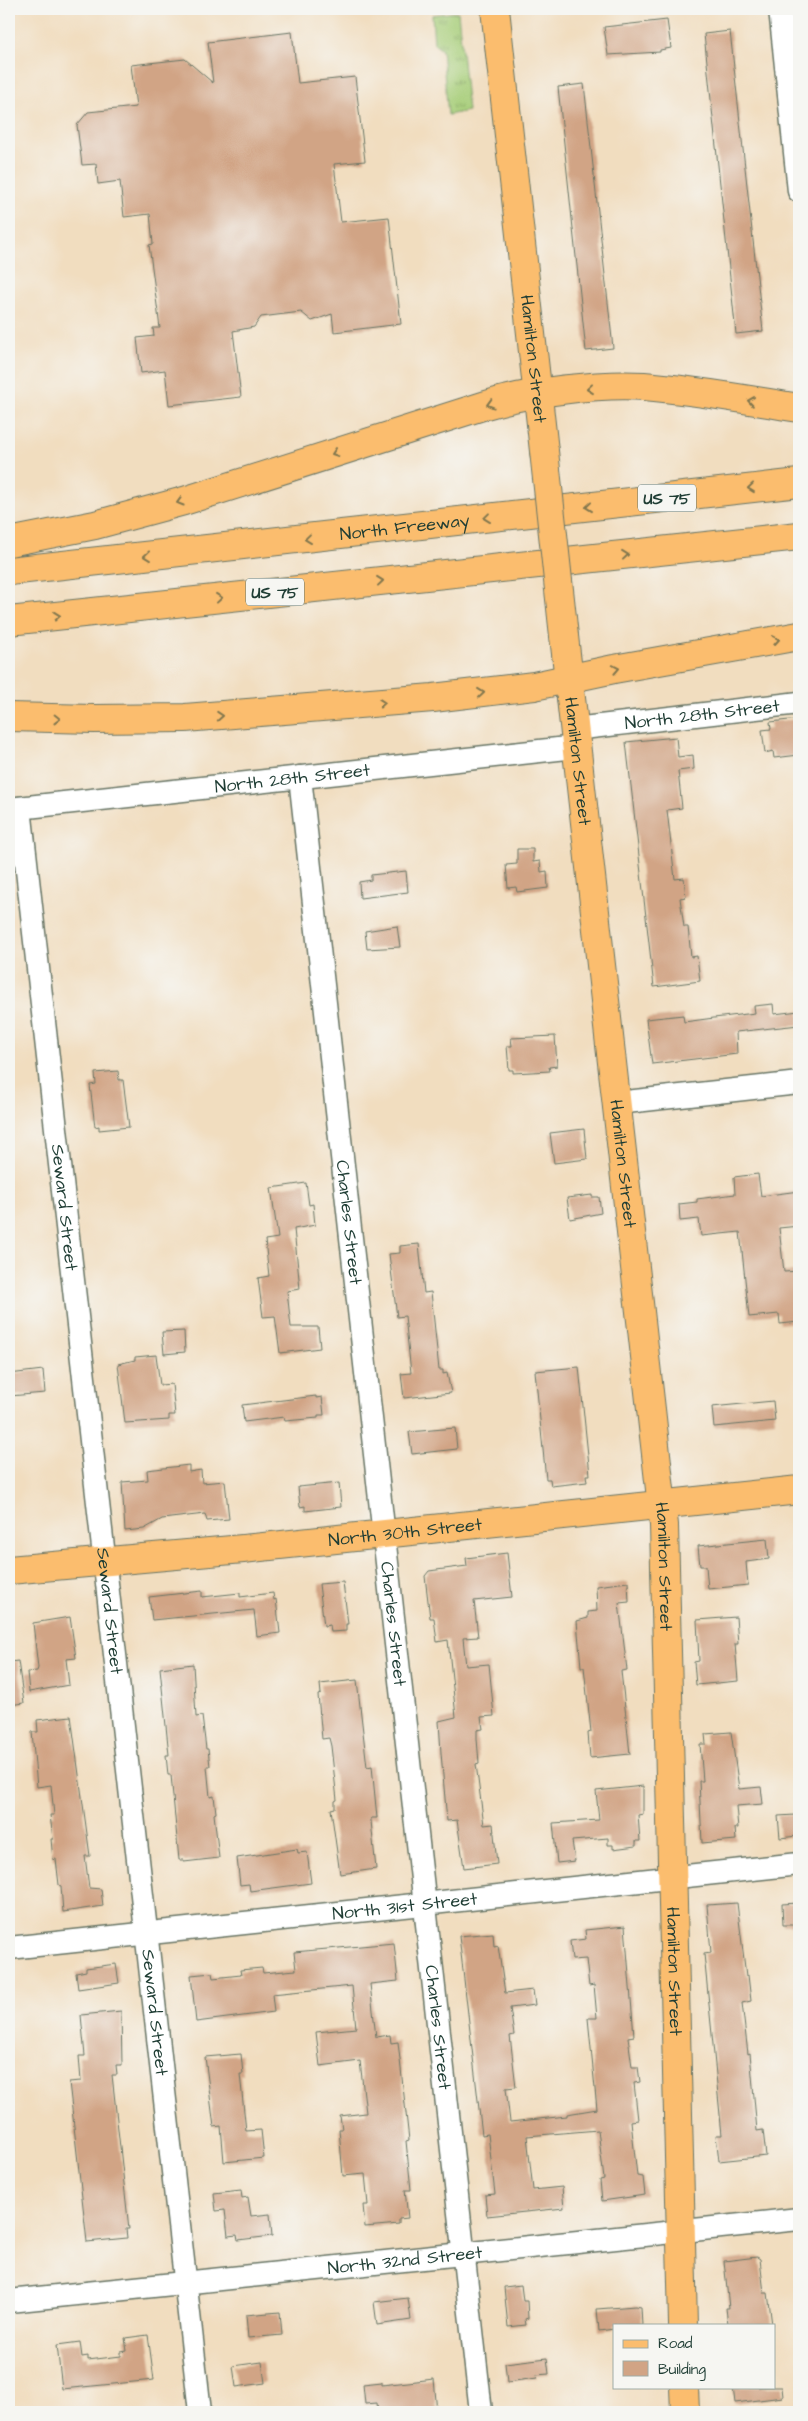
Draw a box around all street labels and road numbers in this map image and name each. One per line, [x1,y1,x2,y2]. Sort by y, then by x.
street label: Hamilton Street [514,293,553,425]
road number: US 75 [638,484,696,512]
street label: North Freeway [338,508,471,547]
road number: US 75 [246,578,304,606]
street label: North 28th Street [623,693,782,736]
street label: Hamilton Street [558,696,597,827]
street label: North 28th Street [214,758,372,799]
street label: Hamilton Street [603,1098,643,1230]
street label: Seward Street [45,1143,84,1273]
street label: Charles Street [329,1159,368,1287]
street label: Hamilton Street [649,1501,679,1632]
street label: North 30th Street [327,1512,484,1553]
street label: Seward Street [90,1547,129,1676]
street label: Charles Street [374,1560,413,1688]
street label: North 31st Street [331,1886,479,1927]
street label: Hamilton Street [660,1907,688,2037]
street label: Seward Street [135,1948,174,2078]
street label: Charles Street [419,1964,457,2092]
street label: North 32nd Street [326,2240,484,2281]

